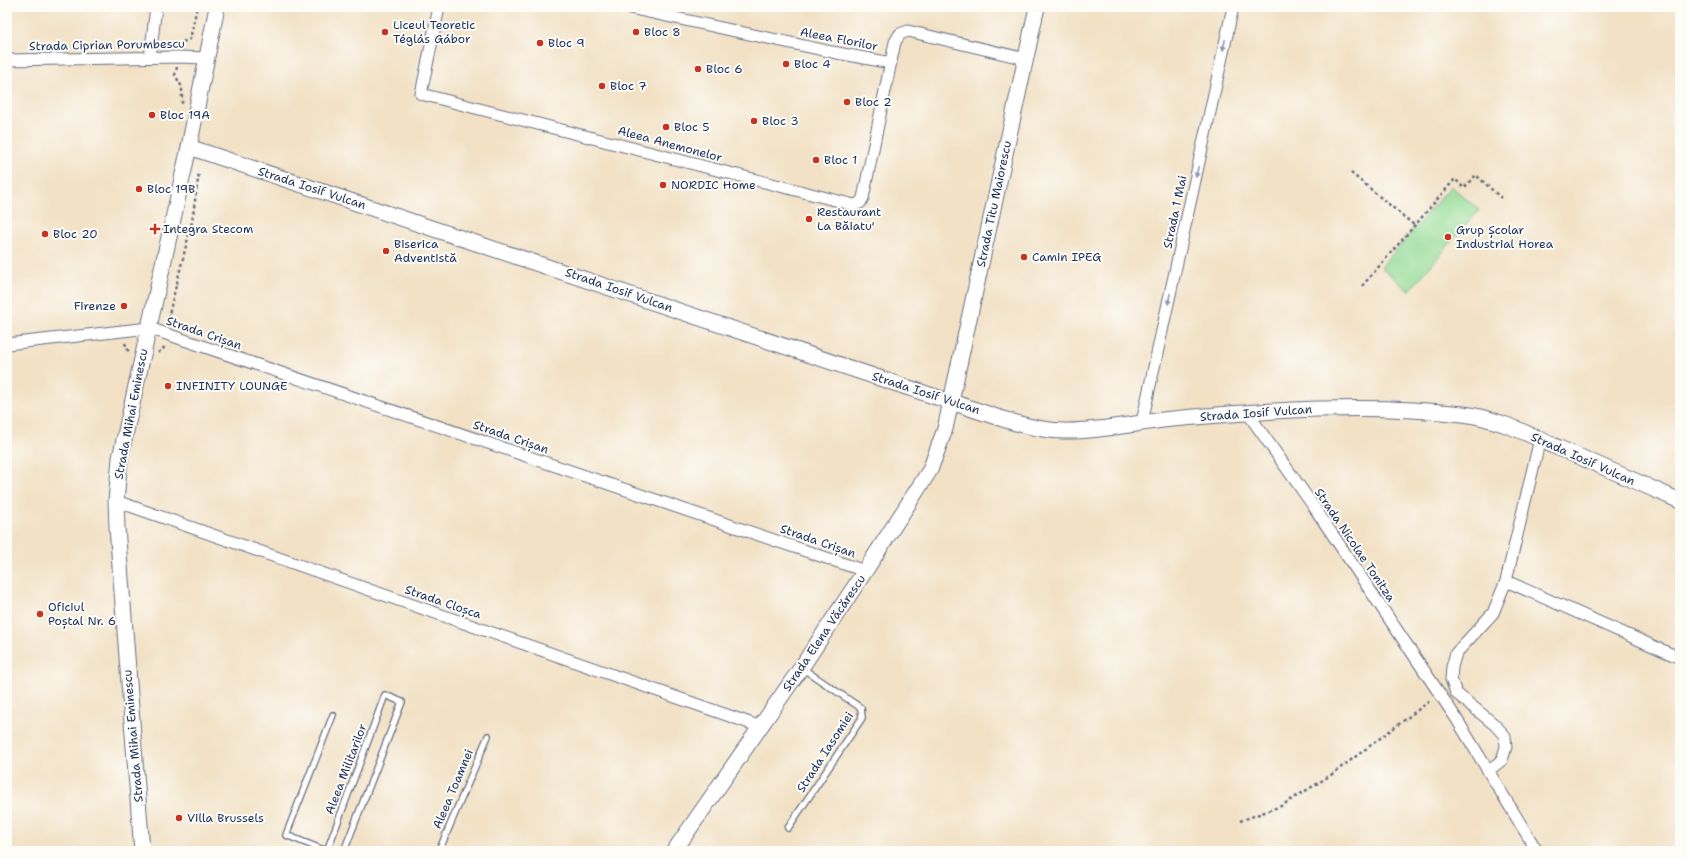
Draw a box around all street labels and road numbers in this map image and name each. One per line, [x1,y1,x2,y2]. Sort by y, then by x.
street label: Aleea Florilor [799,24,880,54]
street label: Strada Ciprian Porumbescu [29,36,185,54]
street label: Aleea Anemonelor [616,122,724,166]
street label: Strada Titu Maiorescu [973,139,1015,269]
street label: Strada Iosif Vulcan [256,163,368,213]
street label: Strada 1 Mai [1159,174,1191,250]
street label: Strada Iosif Vulcan [563,264,675,316]
street label: Strada Crișan [164,313,244,353]
street label: Strada Mihai Eminescu [110,347,152,481]
street label: Strada Iosif Vulcan [870,368,982,418]
street label: Strada Iosif Vulcan [1199,401,1313,425]
street label: Strada Crișan [471,417,551,457]
street label: Strada Iosif Vulcan [1528,429,1638,489]
street label: Strada Nicolae Tonitza [1311,485,1399,605]
street label: Strada Crișan [778,521,858,561]
street label: Strada Elena Văcărescu [779,571,869,694]
street label: Strada Cloșca [403,581,484,623]
street label: Strada Mihai Eminescu [119,669,147,803]
street label: Strada Iasomiei [793,709,857,795]
street label: Aleea Militarilor [321,721,371,817]
street label: Aleea Toamnei [429,747,477,831]

